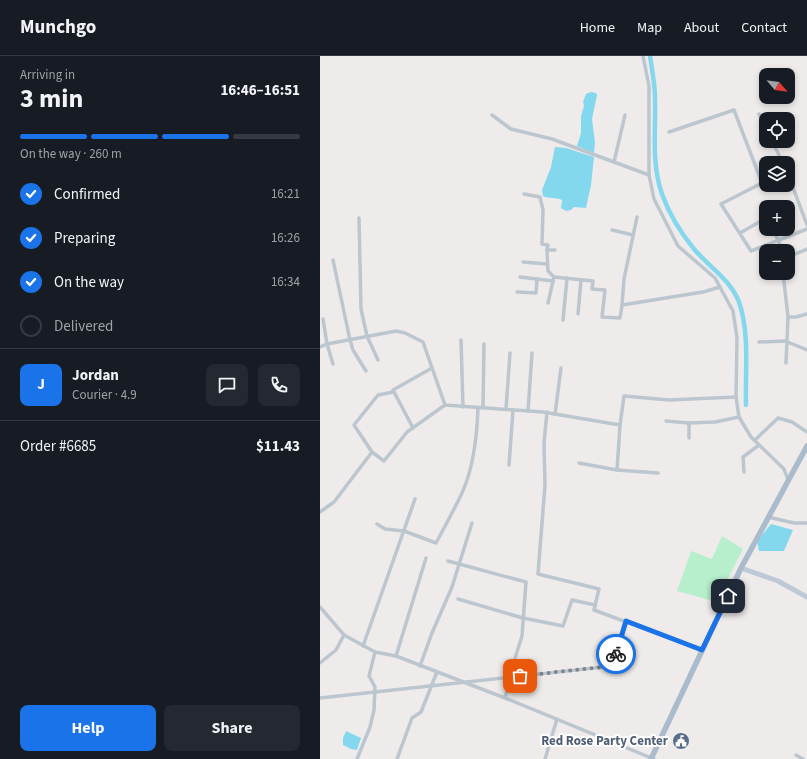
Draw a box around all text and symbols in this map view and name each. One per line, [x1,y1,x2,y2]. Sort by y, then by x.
text: Munchgo [20,14,96,41]
text: Home [580,18,615,38]
text: Map [637,18,662,38]
text: About [684,18,719,38]
text: Contact [741,18,787,38]
text: Arriving in [20,66,75,84]
north arrow [759,68,795,104]
map controls [759,68,795,280]
text: 3 min [20,80,83,117]
text: 16:46–16:51 [220,80,300,101]
button: locate [759,112,795,148]
text: On the way · 260 m [20,145,122,163]
button: layers [759,156,795,192]
icon: check [20,183,42,205]
text: Confirmed [54,184,120,205]
text: 16:21 [271,185,300,203]
button: + [759,200,795,236]
icon: check [20,227,42,249]
text: Preparing [54,228,115,249]
text: 16:26 [271,229,300,247]
button: − [759,244,795,280]
icon: check [20,271,42,293]
text: On the way [54,272,124,293]
text: 16:34 [271,273,300,291]
text: Delivered [54,316,113,337]
button: chat [206,364,248,406]
button: phone [258,364,300,406]
text: Jordan [72,365,119,386]
text: J [37,374,45,395]
text: Courier · 4.9 [72,386,137,404]
text: Order #6685 [20,436,96,457]
text: $11.43 [256,436,300,457]
pin [711,579,745,613]
icon: home [717,585,739,607]
courier [596,634,636,674]
icon: bike [605,643,627,665]
pin [503,659,537,693]
icon: bag [509,665,531,687]
button: Help [20,705,156,751]
button: Share [164,705,300,751]
public building icon: Red Rose Party Center [671,731,691,751]
place label: Red Rose Party Center [541,732,669,750]

